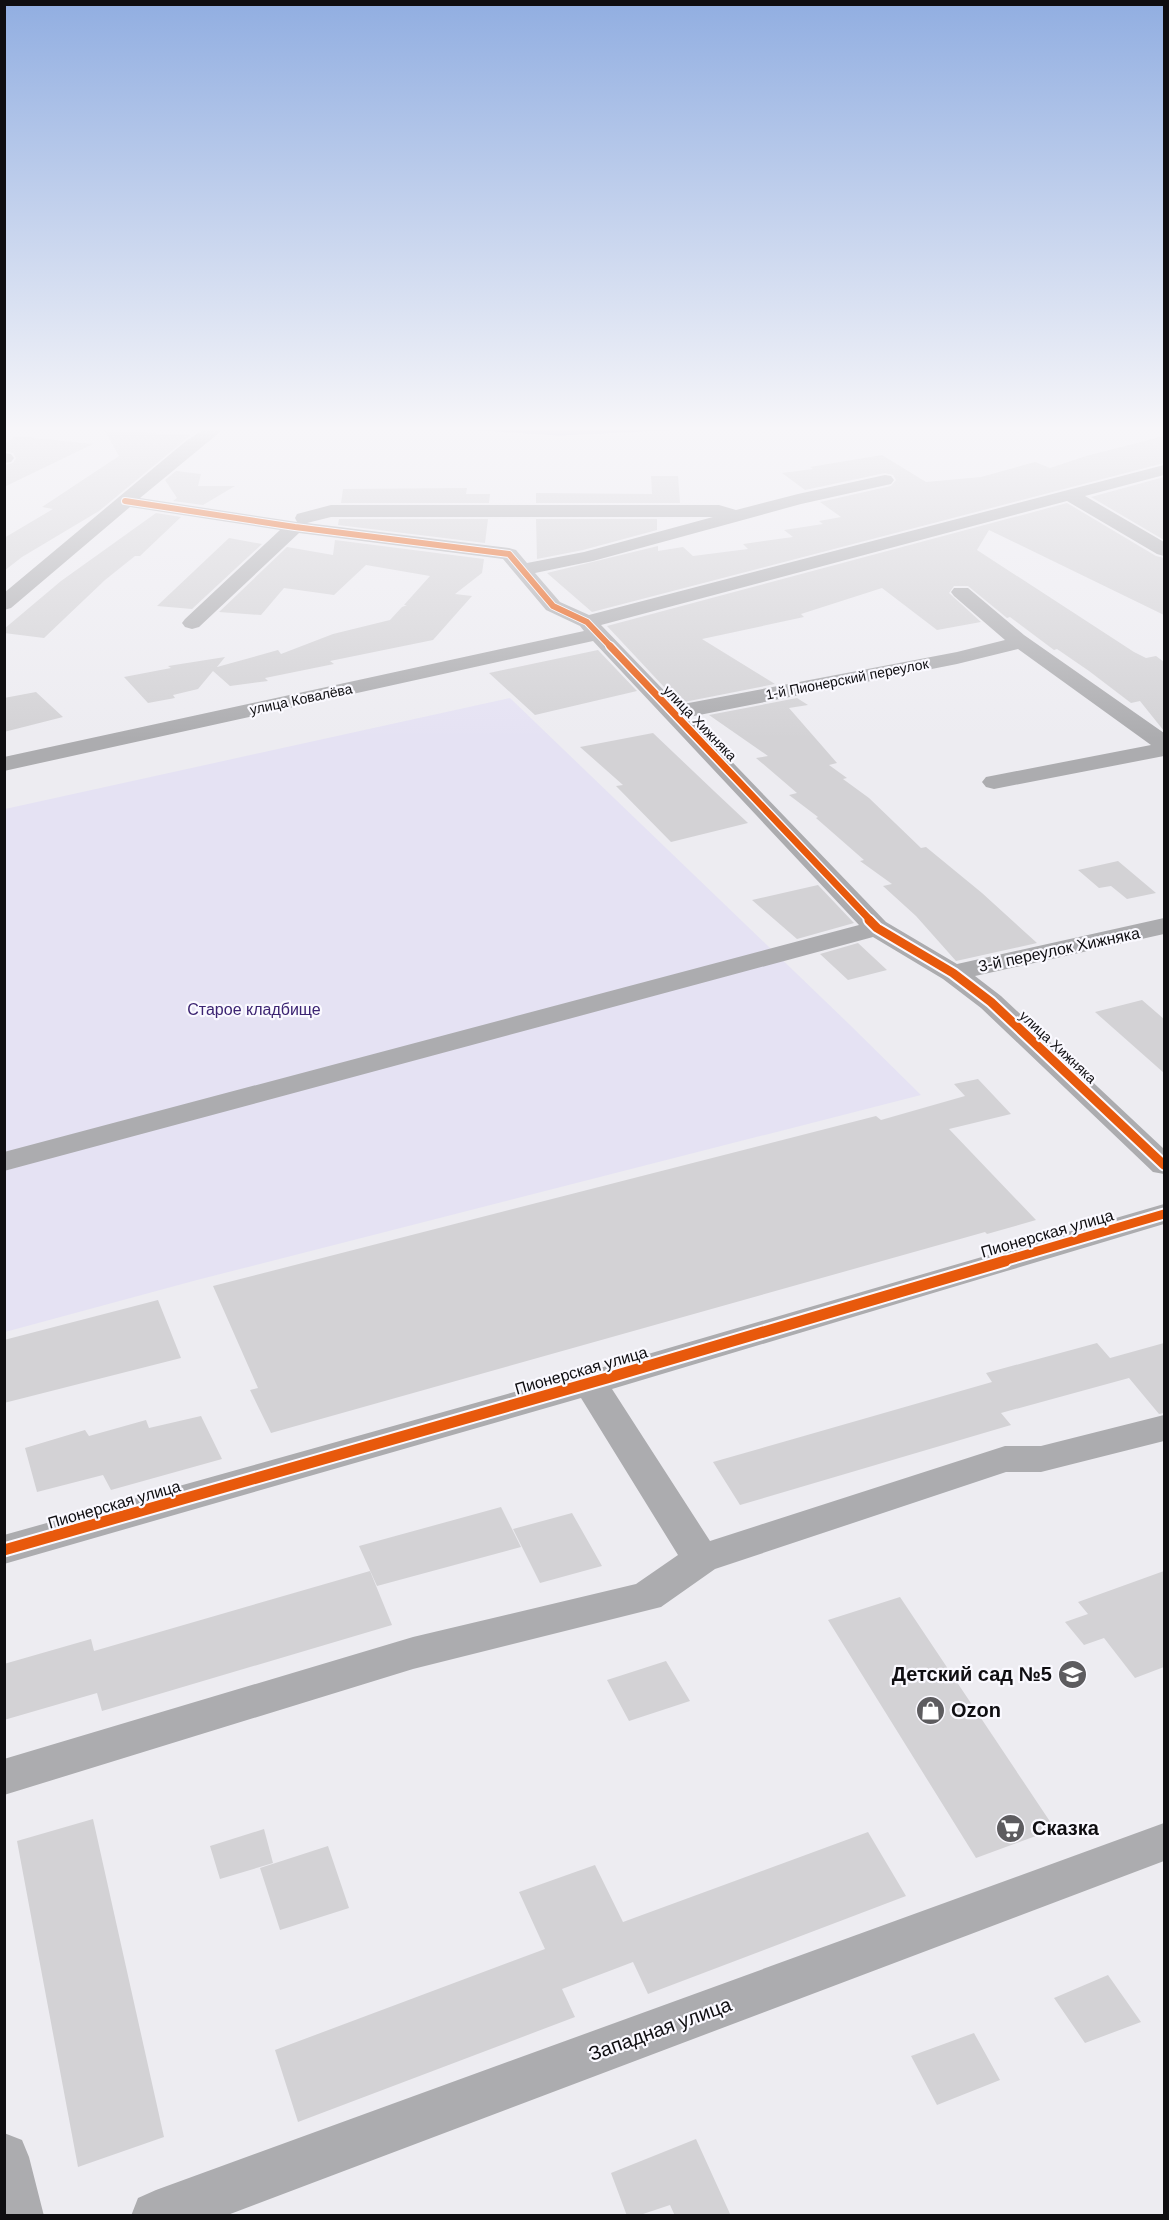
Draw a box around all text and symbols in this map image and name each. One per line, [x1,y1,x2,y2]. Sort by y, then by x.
street label: 1-й Пионерский переулок [764,655,931,703]
street label: улица Ковалёва [248,680,354,718]
street label: улица Хижняка [660,682,740,764]
street label: 3-й переулок Хижняка [977,924,1141,975]
park label: Старое кладбище [187,1001,321,1018]
street label: улица Хижняка [1017,1008,1100,1087]
street label: Пионерская улица [979,1206,1116,1261]
street label: Пионерская улица [513,1343,650,1398]
street label: Пионерская улица [46,1477,183,1532]
school or university icon: Детский сад №5 [1057,1658,1089,1690]
place label: Детский сад №5 [892,1663,1052,1685]
shop icon: Ozon [914,1694,946,1726]
place label: Ozon [951,1699,1001,1721]
supermarket icon: Сказка [995,1812,1027,1844]
place label: Сказка [1032,1817,1100,1839]
street label: Западная улица [586,1993,735,2065]

